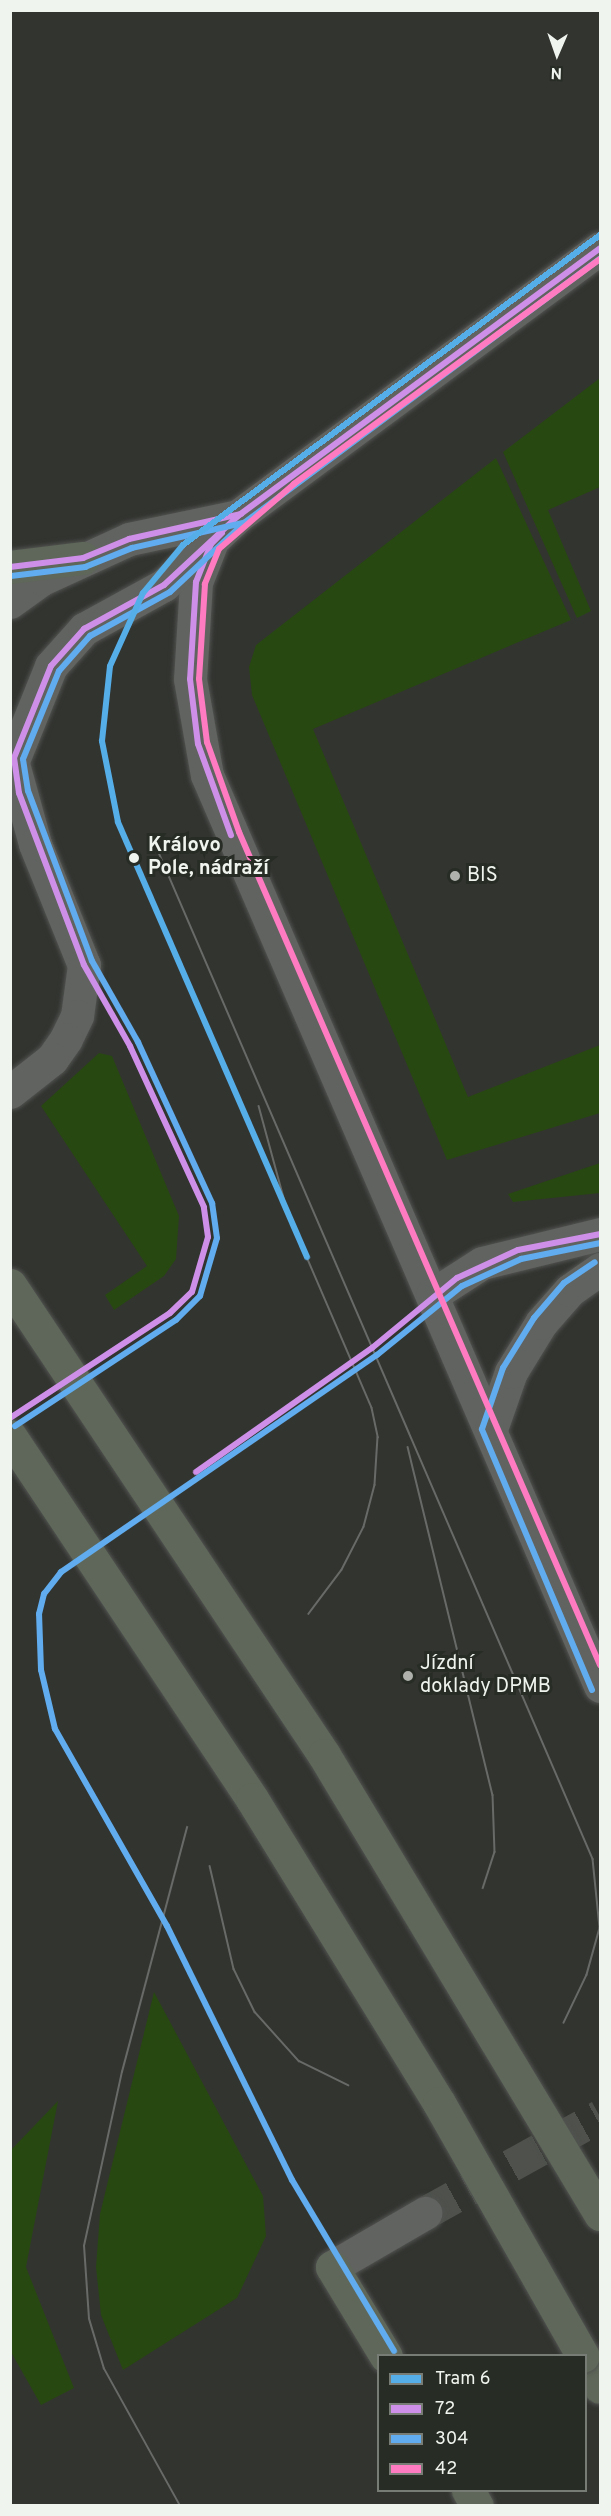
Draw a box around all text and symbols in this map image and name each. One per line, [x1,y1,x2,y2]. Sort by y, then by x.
north arrow [527,24,587,84]
text: N [550,62,562,82]
place label: Královo Pole, nádraží [148,834,269,881]
marker: Královo Pole, nádraží [125,849,143,867]
place label: BIS [467,864,498,888]
marker: BIS [448,869,462,883]
place label: Jízdní doklady DPMB [420,1652,551,1699]
marker: Jízdní doklady DPMB [401,1669,415,1683]
legend [377,2354,587,2492]
text: Tram 6 [435,2368,491,2391]
text: 72 [435,2398,455,2421]
text: 304 [435,2428,468,2451]
text: 42 [435,2458,457,2481]

